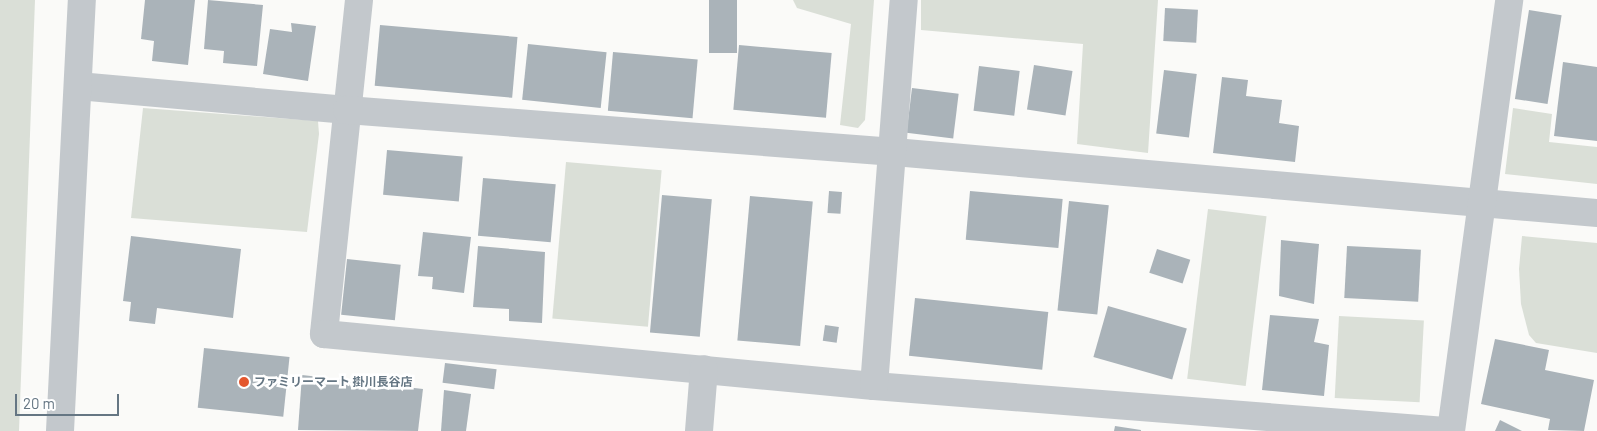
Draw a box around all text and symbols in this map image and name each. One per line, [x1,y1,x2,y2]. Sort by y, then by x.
place label: ファミリーマート 掛川長谷店 [254,375,412,389]
marker: ファミリーマート 掛川長谷店 [238,376,250,388]
scale bar [18,384,121,416]
text: 20 m [23,394,55,412]

